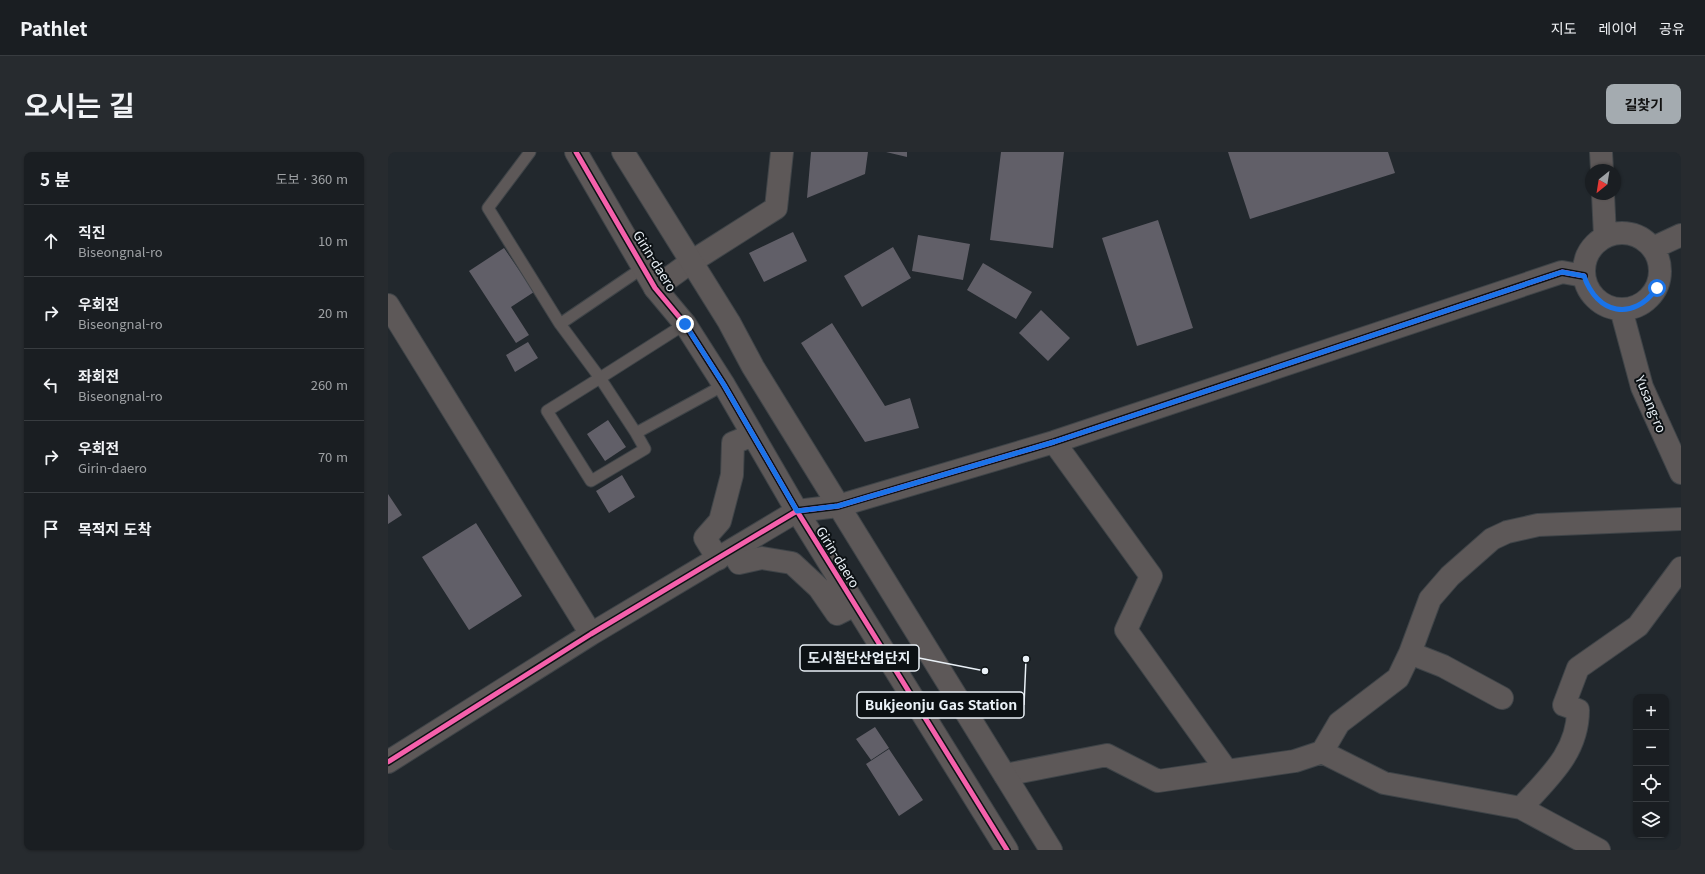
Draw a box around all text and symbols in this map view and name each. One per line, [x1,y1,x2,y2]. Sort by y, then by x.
text: Pathlet [20,14,87,41]
text: 지도 [1551,18,1577,38]
text: 레이어 [1599,18,1637,38]
text: 공유 [1659,18,1685,38]
text: 오시는 길 [24,84,135,124]
button: 길찾기 [1606,84,1681,124]
north arrow [1585,164,1621,200]
text: 5 분 [40,166,70,191]
text: 도보 · 360 m [276,169,348,188]
text: 직진 [78,221,106,242]
street label: Girin-daero [629,226,682,295]
icon: ahead [40,230,62,252]
text: 10 m [318,231,348,250]
text: Biseongnal-ro [78,242,163,261]
route start [1648,279,1666,297]
text: 우회전 [78,293,119,314]
icon: right [40,302,62,324]
text: 20 m [318,303,348,322]
text: Biseongnal-ro [78,314,163,333]
route end [676,315,694,333]
text: 좌회전 [78,365,119,386]
street label: Yusang-ro [1631,371,1672,435]
icon: left [40,374,62,396]
text: 260 m [311,375,348,394]
text: Biseongnal-ro [78,386,163,405]
text: 우회전 [78,437,119,458]
icon: right [40,446,62,468]
text: 70 m [318,447,348,466]
text: Girin-daero [78,458,147,477]
icon: arrive [40,518,62,540]
text: 목적지 도착 [78,518,151,539]
street label: Girin-daero [812,522,865,591]
callout: 도시첨단산업단지 [800,645,919,671]
text: 도시첨단산업단지 [807,647,911,667]
callout: Bukjeonju Gas Station [857,692,1024,718]
text: Bukjeonju Gas Station [865,694,1017,714]
map controls [1633,694,1669,838]
button: + [1633,694,1669,730]
button: − [1633,730,1669,766]
button: locate [1633,766,1669,802]
button: layers [1633,802,1669,838]

